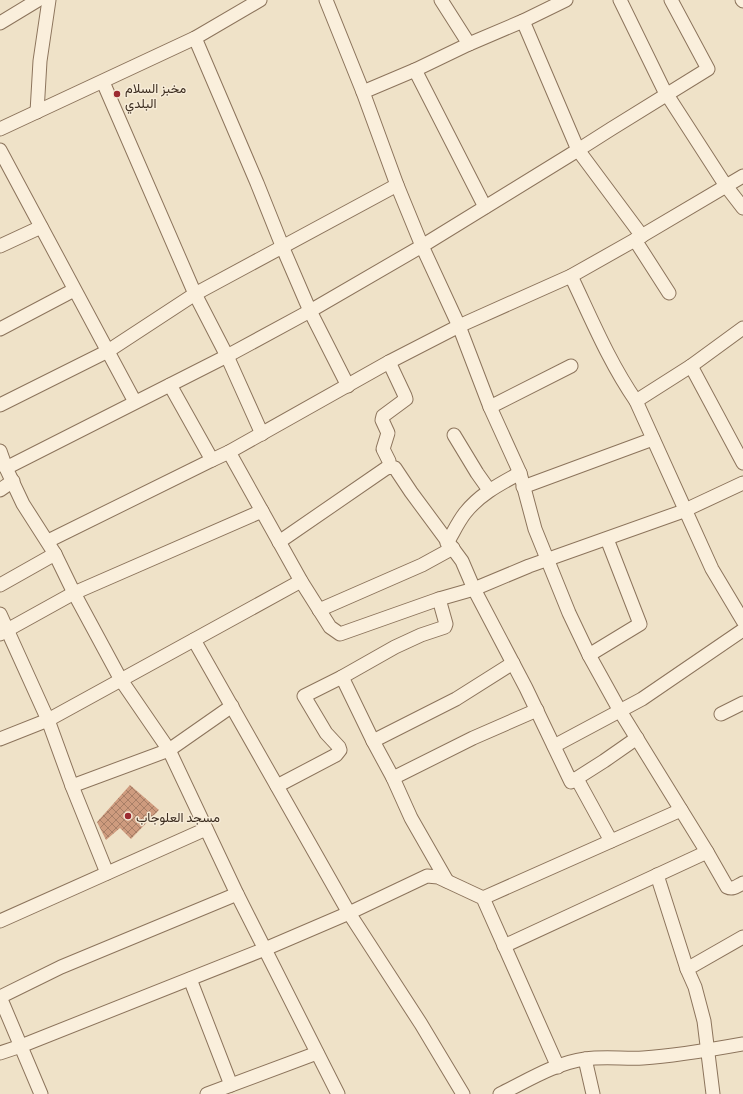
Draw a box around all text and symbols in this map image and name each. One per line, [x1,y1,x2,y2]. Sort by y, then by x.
place label: مخبز السلام البلدي [125,78,186,114]
marker: مخبز السلام البلدي [112,89,122,99]
place label: مسجد العلوجاب [136,807,220,826]
marker: مسجد العلوجاب [123,811,133,821]

